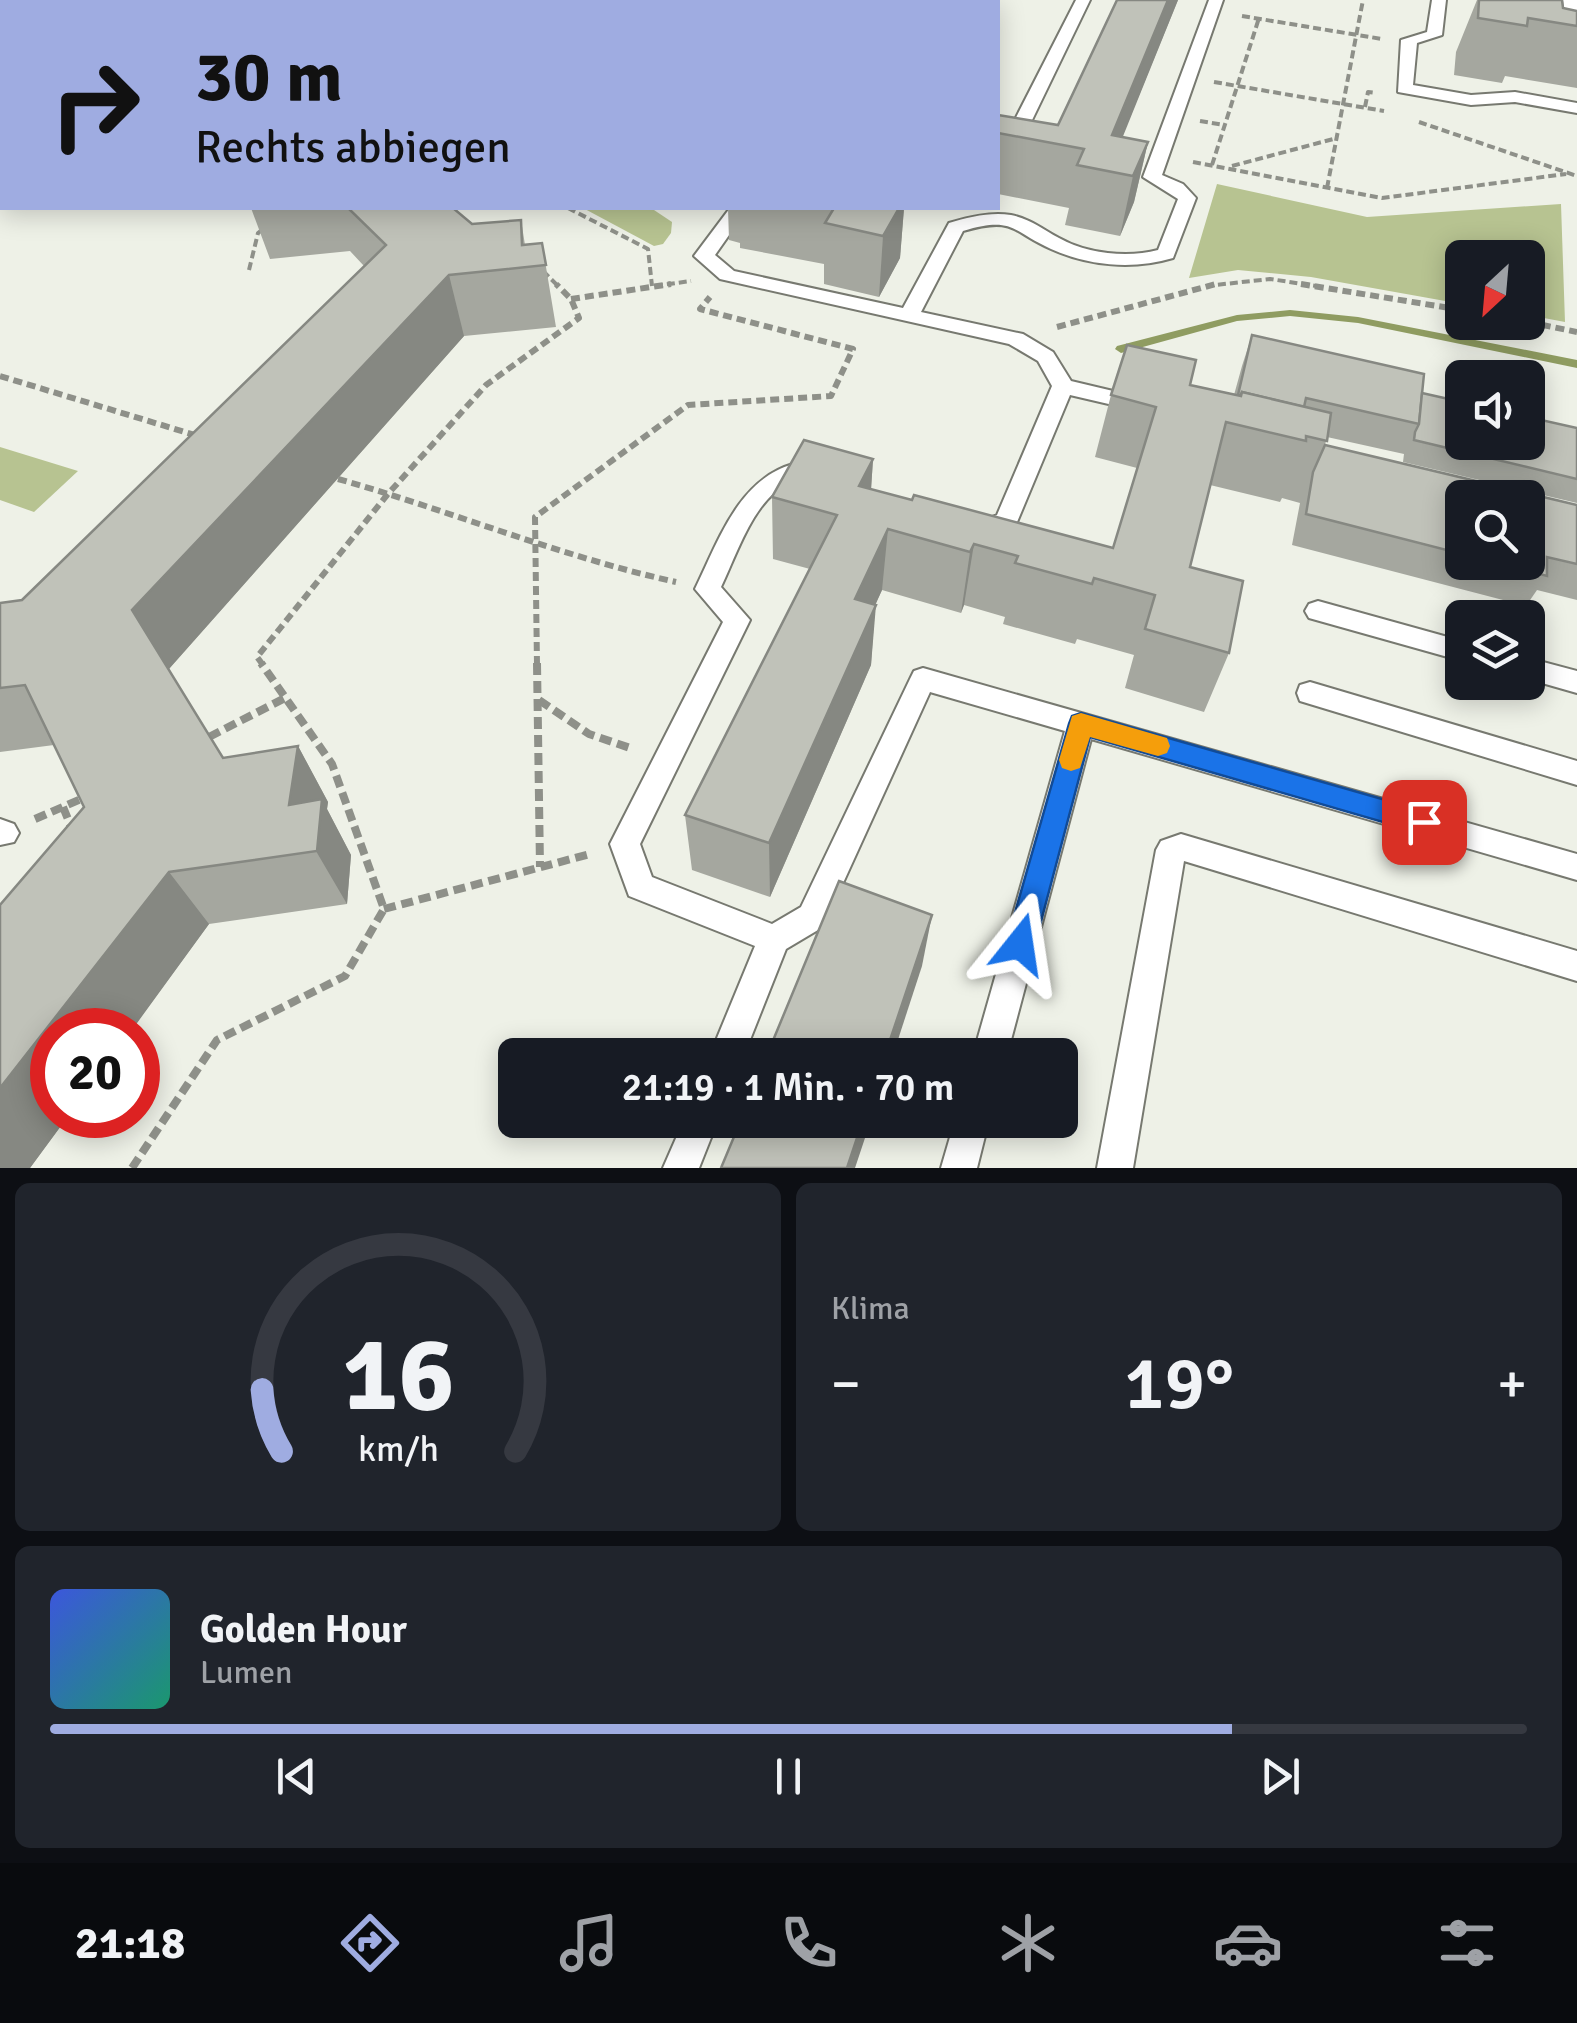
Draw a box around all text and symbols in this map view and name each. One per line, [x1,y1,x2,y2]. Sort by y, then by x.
text: 30 m [195,34,343,120]
icon: right [30,40,160,170]
text: Rechts abbiegen [195,120,511,175]
north arrow [1445,240,1545,340]
map controls [1445,240,1545,700]
button: sound [1445,360,1545,460]
button: search [1445,480,1545,580]
button: layers [1445,600,1545,700]
pin [1382,780,1467,865]
icon: arrive [1397,795,1452,850]
position arrow [968,892,1072,996]
speed limit sign: 20 [30,1008,160,1138]
text: 21:19 · 1 Min. · 70 m [622,1064,954,1111]
text: Klima [831,1289,910,1328]
text: 16 [342,1311,454,1439]
text: 19° [1124,1337,1234,1430]
text: − [831,1350,861,1418]
text: + [1497,1350,1527,1418]
text: km/h [358,1427,438,1471]
text: Golden Hour [200,1606,407,1653]
text: Lumen [200,1653,292,1692]
icon: previous [269,1749,324,1804]
icon: pause [761,1749,816,1804]
icon: next [1253,1749,1308,1804]
icon: directions [335,1908,405,1978]
icon: music [554,1908,624,1978]
icon: phone [774,1908,844,1978]
icon: climate [993,1908,1063,1978]
icon: car [1213,1908,1283,1978]
icon: filters [1432,1908,1502,1978]
text: 21:18 [75,1916,185,1971]

